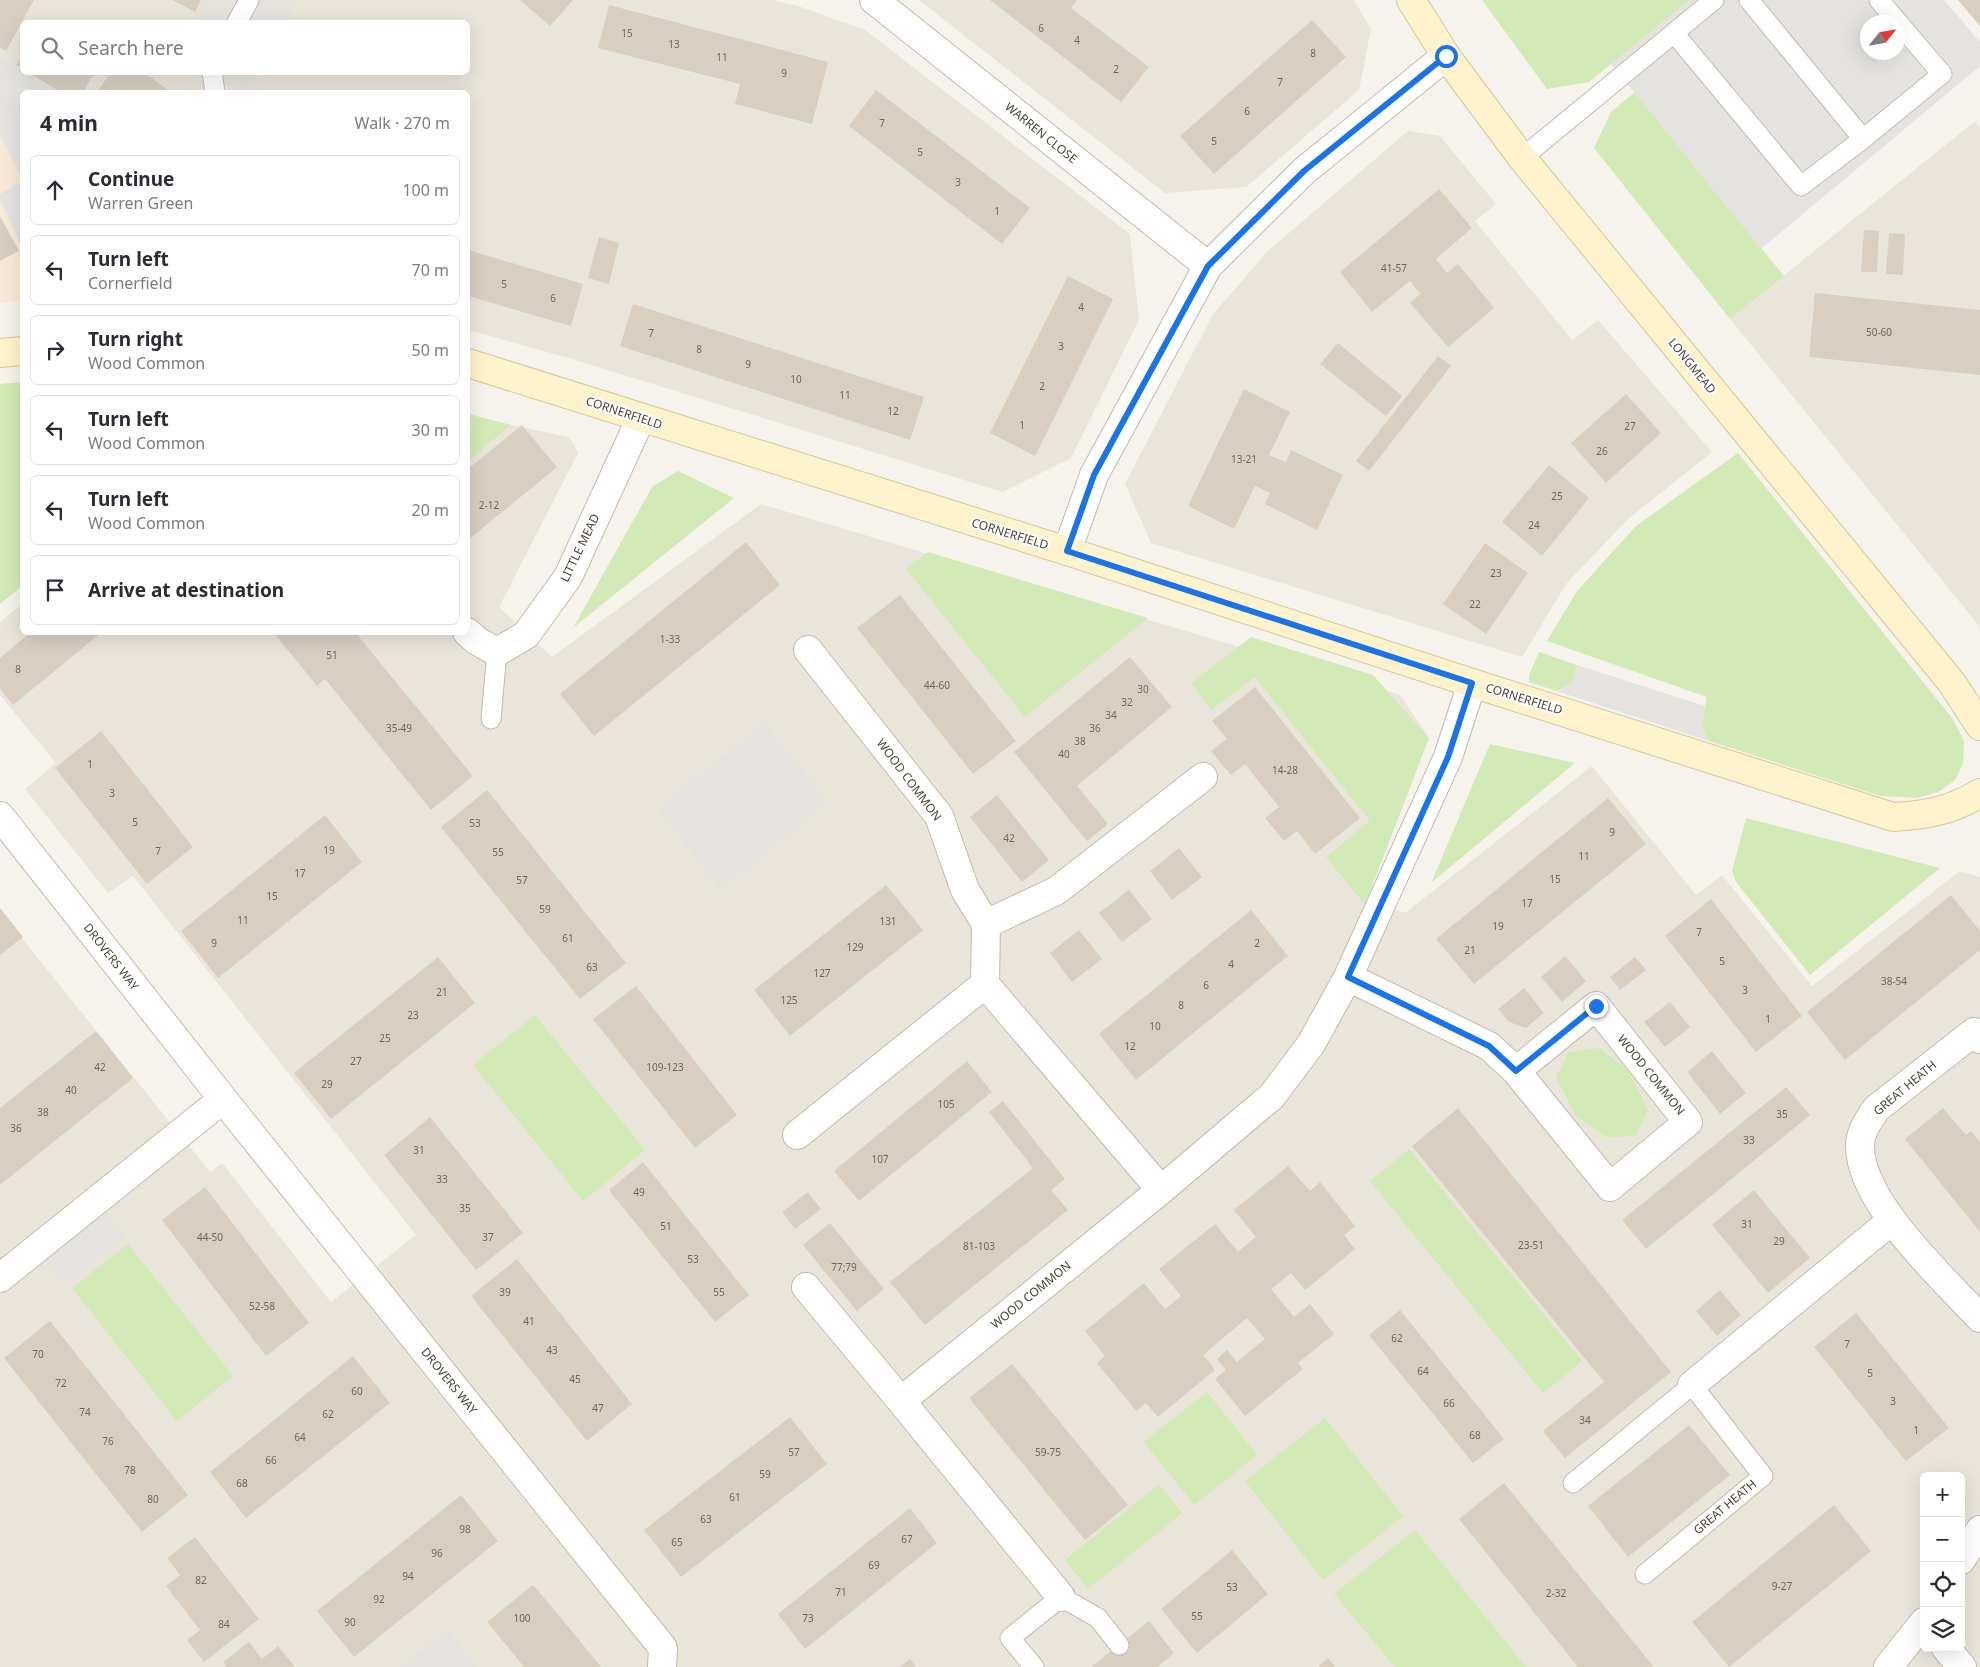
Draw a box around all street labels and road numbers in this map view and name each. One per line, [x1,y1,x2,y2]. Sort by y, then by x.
street label: WARREN CLOSE [1002,98,1081,167]
street label: LONGMEAD [1665,334,1720,397]
street label: CORNERFIELD [584,392,665,433]
street label: LITTLE MEAD [556,511,604,585]
street label: CORNERFIELD [970,514,1051,553]
street label: CORNERFIELD [1484,679,1565,718]
street label: WOOD COMMON [873,735,946,824]
street label: DROVERS WAY [80,920,143,994]
street label: WOOD COMMON [1614,1031,1689,1118]
street label: GREAT HEATH [1870,1056,1940,1119]
street label: WOOD COMMON [987,1257,1074,1332]
street label: DROVERS WAY [417,1344,482,1418]
street label: GREAT HEATH [1690,1475,1760,1538]

